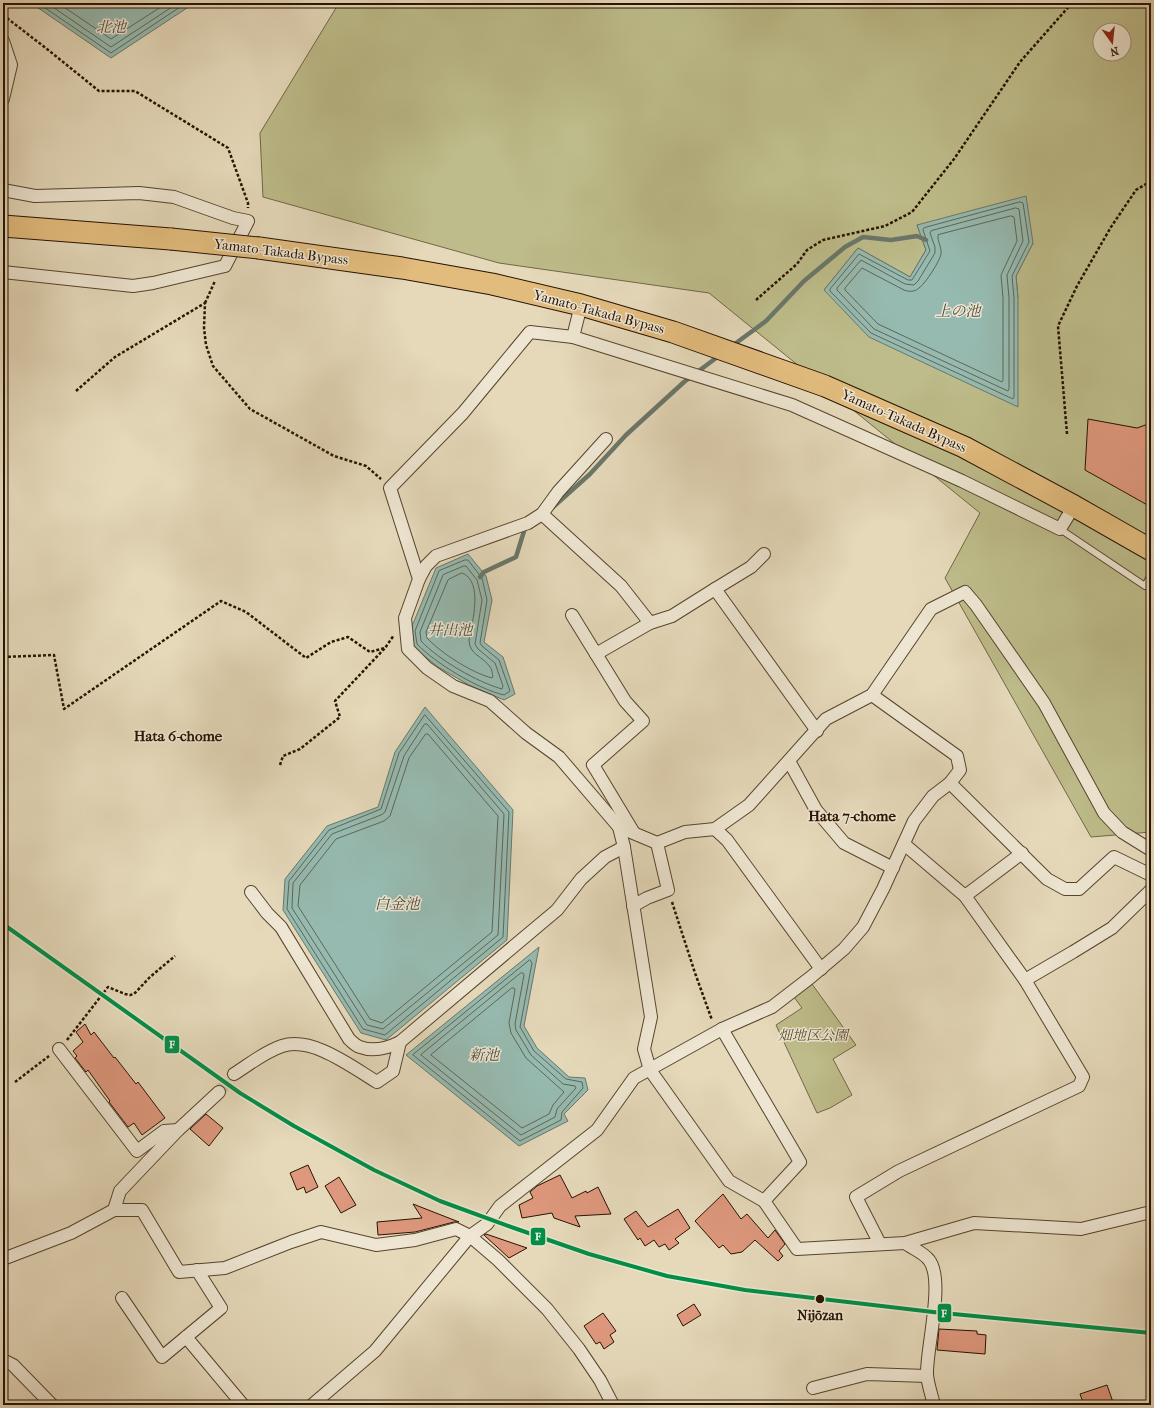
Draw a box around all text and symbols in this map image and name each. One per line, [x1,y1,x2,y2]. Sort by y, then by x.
water label: 北池 [96,18,128,36]
north arrow [1092,22,1132,62]
text: N [1108,44,1120,59]
street label: Yamato-Takada Bypass [212,235,349,269]
street label: Yamato-Takada Bypass [531,286,666,338]
water label: 上の池 [935,302,982,320]
street label: Yamato-Takada Bypass [838,385,969,456]
water label: 井出池 [427,621,474,639]
district label: Hata 6-chome [134,727,223,745]
district label: Hata 7-chome [808,807,896,825]
water label: 白金池 [374,895,421,913]
park label: 畑地区公園 [778,1027,850,1044]
line badge: F [164,1035,180,1054]
text: F [168,1038,175,1051]
water label: 新池 [469,1046,501,1064]
line badge: F [530,1227,546,1246]
text: F [534,1230,541,1243]
marker: Nijōzan [814,1293,826,1305]
line badge: F [937,1303,952,1323]
place label: Nijōzan [797,1307,844,1324]
text: F [940,1307,947,1320]

